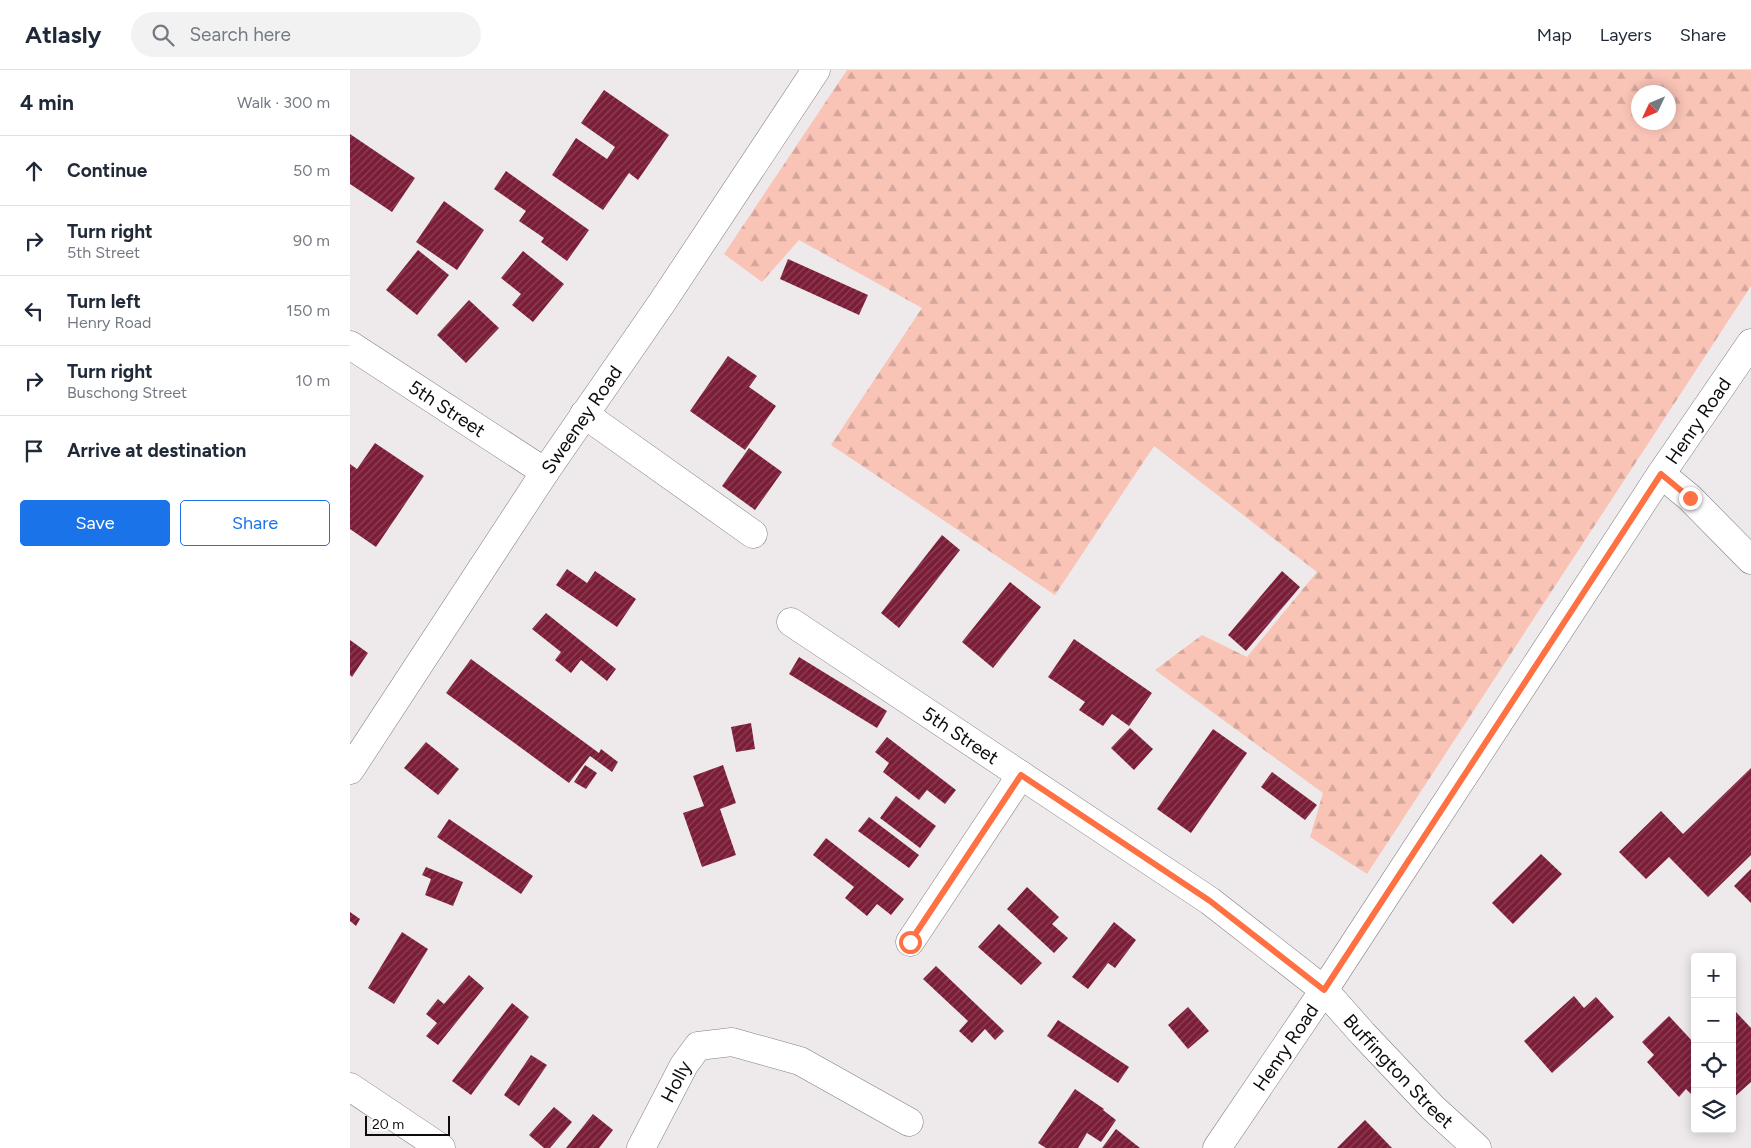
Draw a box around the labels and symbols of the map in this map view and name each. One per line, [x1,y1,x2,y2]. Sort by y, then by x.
north arrow [1631,85,1676,130]
street label: Sweeney Road [536,361,627,478]
street label: Henry Road [1660,373,1736,469]
street label: 5th Street [404,375,490,442]
route end [1679,487,1702,510]
street label: 5th Street [918,702,1003,769]
route start [899,931,922,954]
street label: Henry Road [1248,999,1323,1095]
street label: Buffington Street [1339,1009,1458,1133]
street label: Holly [656,1057,696,1106]
scale bar [365,1113,450,1136]

